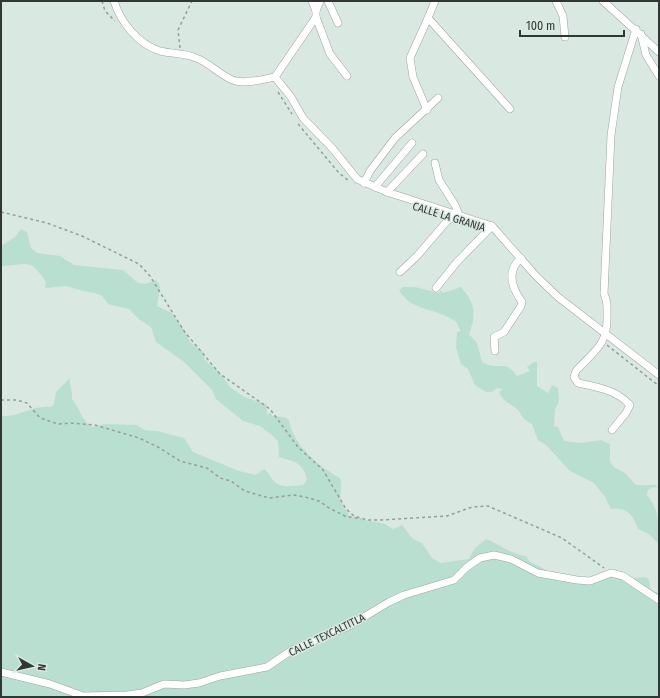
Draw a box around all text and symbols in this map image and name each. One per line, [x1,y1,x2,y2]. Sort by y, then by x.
scale bar [520,12,624,38]
text: 100 m [526,19,555,33]
street label: CALLE LA GRANJA [411,200,487,234]
street label: CALLE TEXCALTITLA [287,611,368,659]
north arrow [12,646,52,686]
text: N [35,663,48,671]

